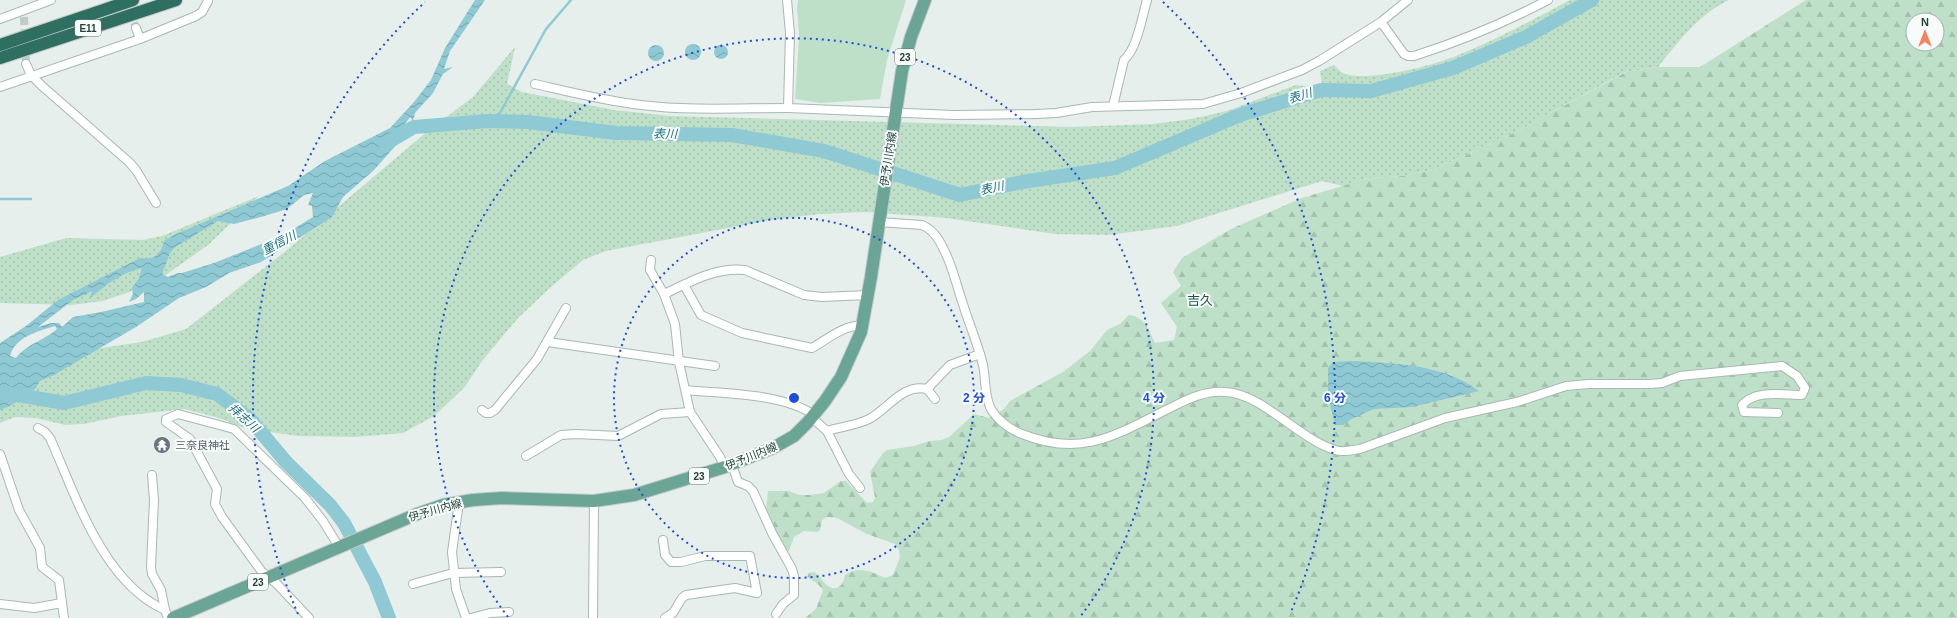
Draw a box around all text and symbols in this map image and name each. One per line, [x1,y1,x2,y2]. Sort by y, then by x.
north arrow [1905,12,1945,52]
text: N [1921,16,1929,28]
road number: E11 [75,20,101,36]
road number: 23 [895,49,915,65]
water label: 表川 [1286,85,1315,106]
water label: 表川 [653,127,679,141]
street label: 伊予川内線 [878,131,898,187]
water label: 表川 [979,178,1007,197]
water label: 重信川 [260,227,300,258]
district label: 吉久 [1187,293,1213,308]
centre of rings [787,391,801,405]
text: 2 分 [963,391,985,405]
text: 4 分 [1143,391,1165,405]
text: 6 分 [1324,391,1346,405]
water label: 拝志川 [226,401,264,437]
temple icon: 三奈良神社 [152,435,172,455]
place label: 三奈良神社 [175,439,230,451]
street label: 伊予川内線 [723,440,779,472]
road number: 23 [689,468,709,484]
street label: 伊予川内線 [407,497,463,523]
road number: 23 [248,574,268,590]

